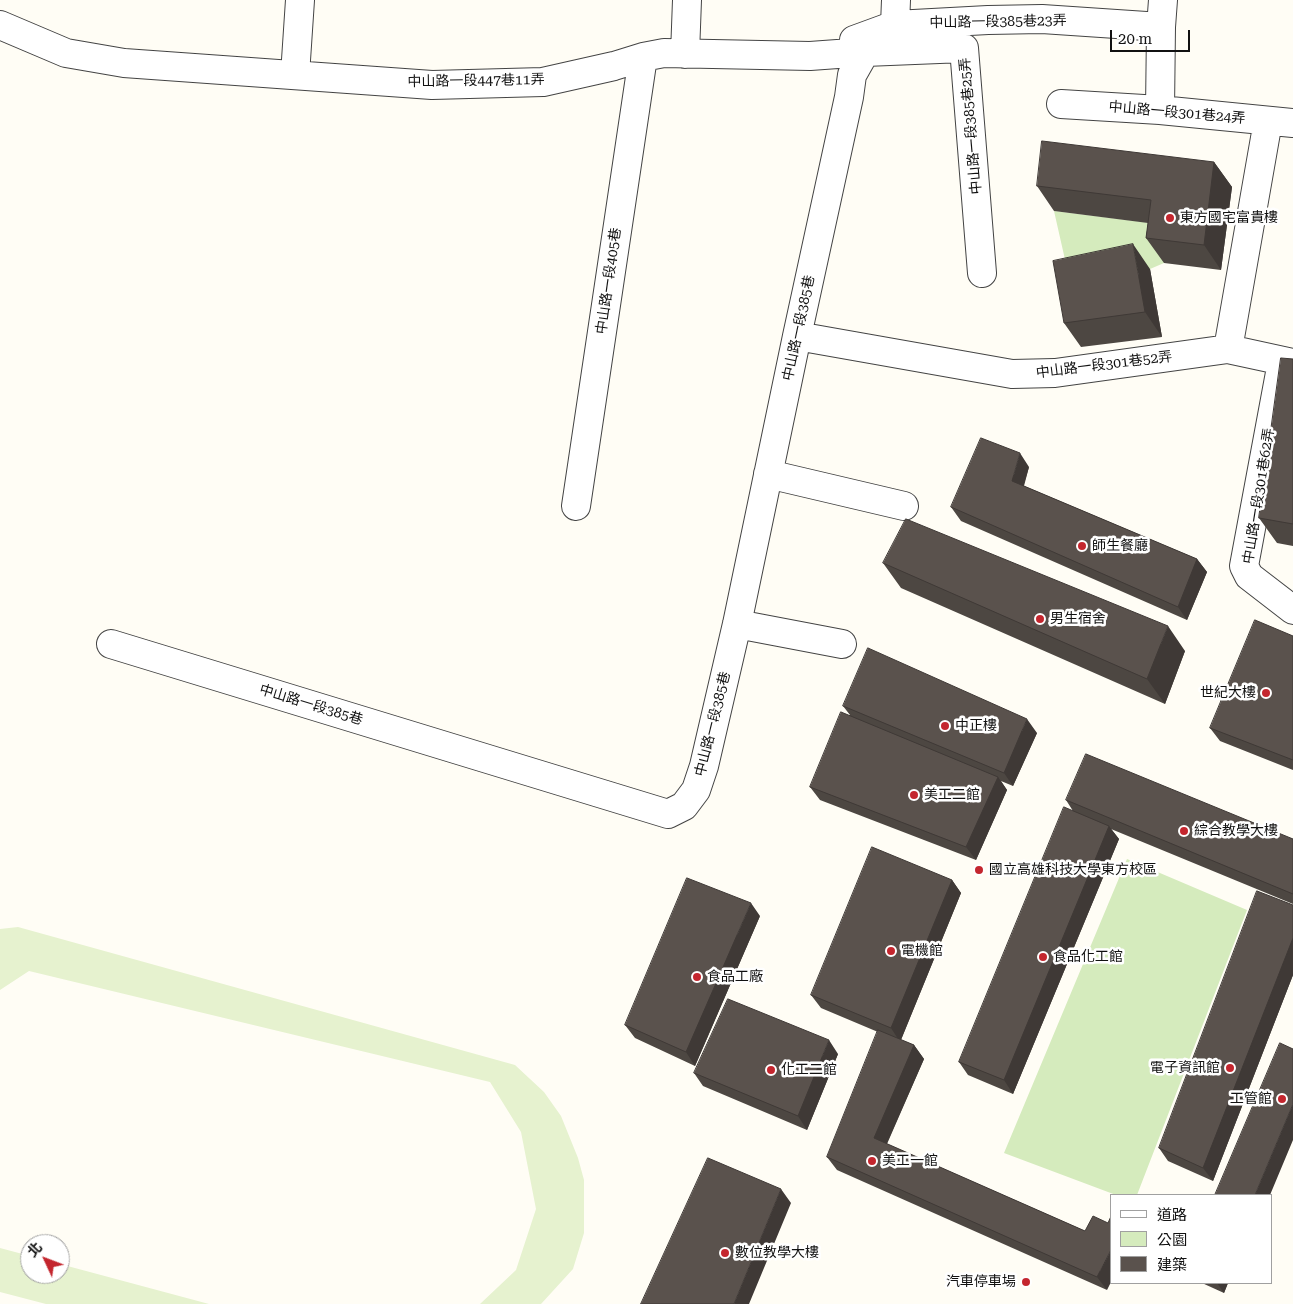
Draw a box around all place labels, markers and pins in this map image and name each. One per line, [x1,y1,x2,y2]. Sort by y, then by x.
place label: 東方國宅富貴樓 [1180,210,1278,226]
marker: 東方國宅富貴樓 [1164,212,1176,224]
place label: 師生餐廳 [1092,538,1148,554]
marker: 師生餐廳 [1076,540,1088,552]
place label: 男生宿舍 [1050,611,1106,627]
marker: 男生宿舍 [1034,613,1046,625]
place label: 世紀大樓 [1200,685,1256,701]
marker: 世紀大樓 [1260,687,1272,699]
place label: 中正樓 [955,718,997,734]
marker: 中正樓 [939,720,951,732]
place label: 美工二館 [924,787,980,803]
marker: 美工二館 [908,789,920,801]
place label: 綜合教學大樓 [1194,823,1278,839]
marker: 綜合教學大樓 [1178,825,1190,837]
place label: 國立高雄科技大學東方校區 [989,862,1157,878]
marker: 國立高雄科技大學東方校區 [973,864,985,876]
place label: 電機館 [901,943,943,959]
marker: 電機館 [885,945,897,957]
place label: 食品化工館 [1053,949,1123,965]
marker: 食品化工館 [1037,951,1049,963]
place label: 食品工廠 [707,969,763,985]
marker: 食品工廠 [691,971,703,983]
place label: 電子資訊館 [1150,1060,1220,1076]
place label: 化工二館 [781,1062,837,1078]
marker: 電子資訊館 [1224,1062,1236,1074]
marker: 化工二館 [765,1064,777,1076]
place label: 工管館 [1230,1091,1272,1107]
marker: 工管館 [1276,1093,1288,1105]
place label: 美工一館 [882,1153,938,1169]
marker: 美工一館 [866,1155,878,1167]
place label: 數位教學大樓 [735,1245,819,1261]
marker: 數位教學大樓 [719,1247,731,1259]
place label: 汽車停車場 [946,1274,1016,1290]
marker: 汽車停車場 [1020,1276,1032,1288]

